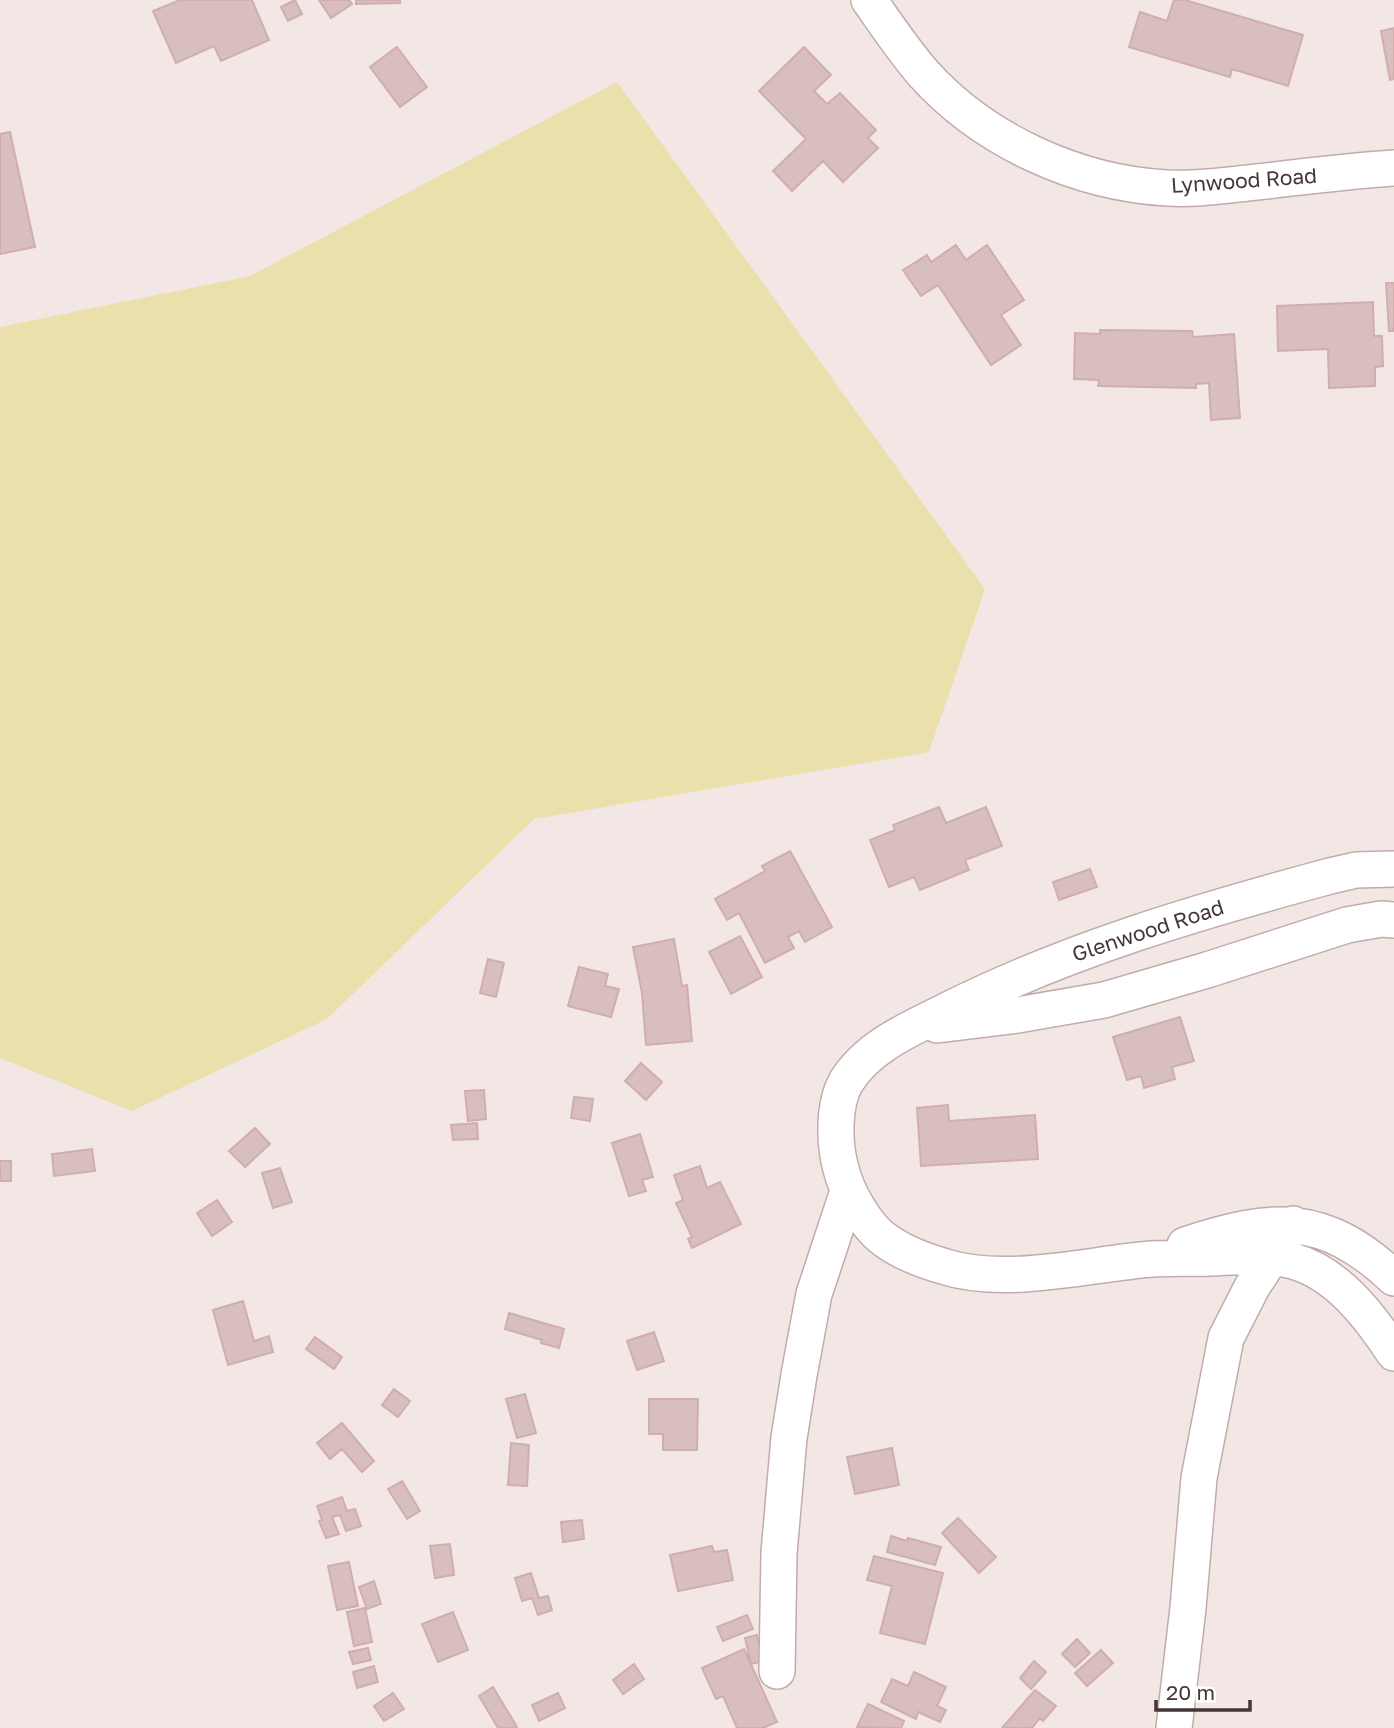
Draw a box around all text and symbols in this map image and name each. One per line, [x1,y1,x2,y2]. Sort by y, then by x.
street label: Lynwood Road [1170,162,1318,198]
street label: Glenwood Road [1069,893,1227,967]
scale bar [1156,1668,1250,1712]
text: 20 m [1166,1679,1215,1705]

